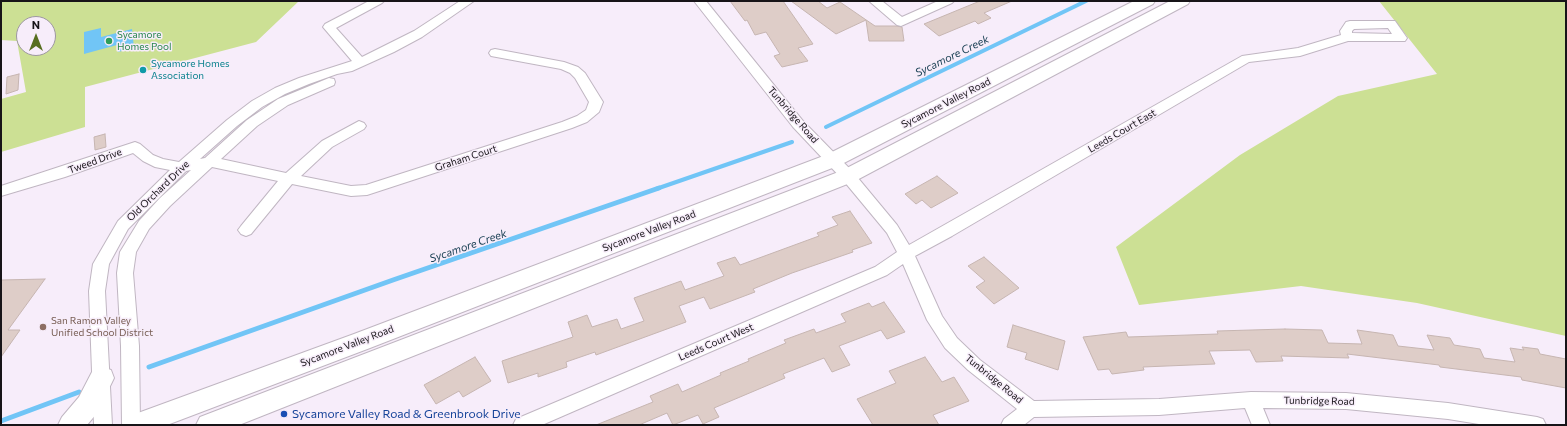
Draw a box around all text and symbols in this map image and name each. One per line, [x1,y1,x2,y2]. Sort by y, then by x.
north arrow [16,16,56,56]
text: N [32,18,40,31]
place label: Sycamore Homes Pool [117,29,172,52]
water label: Sycamore Creek [913,32,991,80]
marker: Sycamore Homes Pool [104,36,114,46]
place label: Sycamore Homes Association [151,58,230,82]
marker: Sycamore Homes Association [138,65,148,75]
street label: Sycamore Valley Road [899,75,993,131]
street label: Tunbridge Road [765,84,821,146]
street label: Leeds Court East [1086,107,1158,155]
street label: Graham Court [433,142,499,174]
street label: Tweed Drive [67,146,123,176]
street label: Old Orchard Drive [124,158,192,224]
street label: Sycamore Valley Road [601,208,697,254]
water label: Sycamore Creek [428,227,508,265]
place label: San Ramon Valley Unified School District [51,315,153,338]
street label: Leeds Court West [677,321,755,363]
marker: San Ramon Valley Unified School District [38,322,48,332]
street label: Sycamore Valley Road [299,323,395,369]
street label: Tunbridge Road [963,352,1025,406]
street label: Tunbridge Road [1283,394,1355,408]
place label: Sycamore Valley Road & Greenbrook Drive [292,407,521,421]
marker: Sycamore Valley Road & Greenbrook Drive [279,409,289,419]

